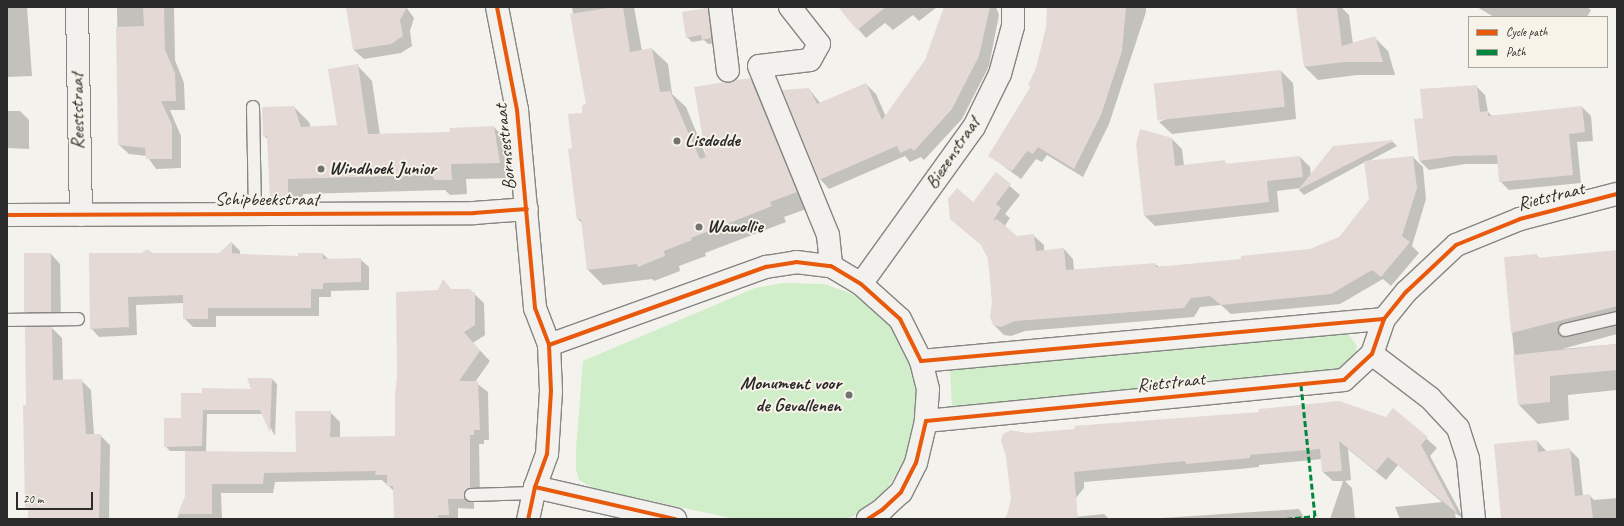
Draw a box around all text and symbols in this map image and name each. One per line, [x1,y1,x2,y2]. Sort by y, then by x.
legend [1468,16,1608,68]
text: Cycle path [1506,24,1548,40]
text: Path [1506,44,1526,60]
street label: Reeststraat [66,72,90,150]
street label: Bornsestraat [490,103,522,191]
street label: Biezenstraat [921,112,985,194]
place label: Lisdodde [685,130,740,152]
marker: Lisdodde [672,136,682,146]
place label: Windhoek Junior [329,158,436,180]
marker: Windhoek Junior [316,164,326,174]
street label: Rietstraat [1515,178,1587,216]
street label: Schipbeekstraat [215,189,319,211]
place label: Wawollie [707,216,762,238]
marker: Wawollie [694,222,704,232]
street label: Rietstraat [1136,368,1206,398]
place label: Monument voor de Gevallenen [740,373,841,417]
marker: Monument voor de Gevallenen [844,390,854,400]
scale bar [18,484,95,510]
text: 20 m [23,491,43,507]

